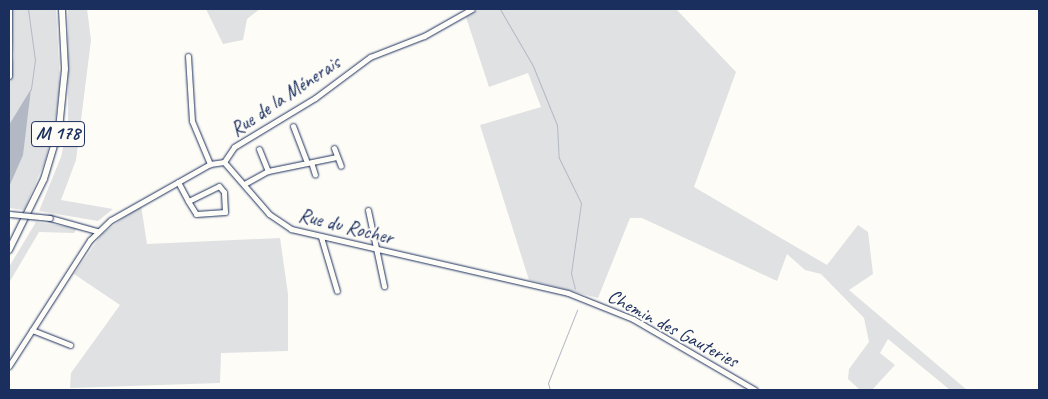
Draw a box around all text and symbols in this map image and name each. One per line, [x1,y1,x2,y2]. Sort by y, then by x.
street label: Rue de la Ménerais [226,50,344,142]
road number: M 178 [30,118,86,150]
street label: Rue du Rocher [296,203,396,249]
street label: Chemin des Gauteries [604,284,742,372]

